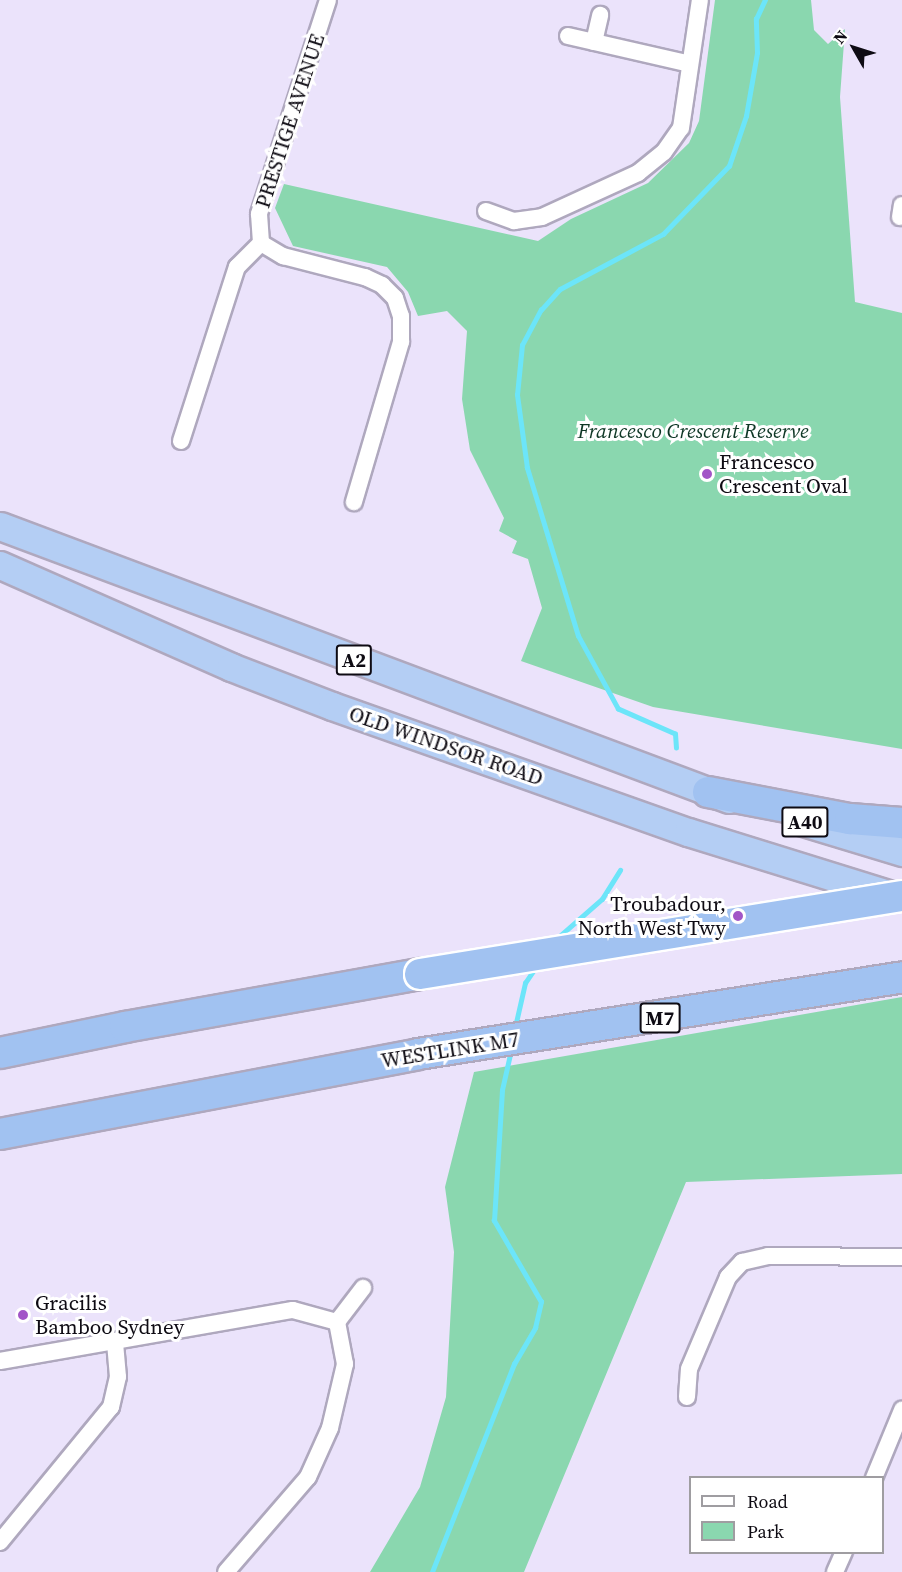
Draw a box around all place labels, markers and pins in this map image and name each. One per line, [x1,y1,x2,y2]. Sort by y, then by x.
place label: Francesco Crescent Oval [719,449,848,499]
marker: Francesco Crescent Oval [700,467,714,481]
place label: Troubadour, North West Twy [577,891,726,941]
marker: Troubadour, North West Twy [731,909,745,923]
place label: Gracilis Bamboo Sydney [35,1290,184,1340]
marker: Gracilis Bamboo Sydney [16,1308,30,1322]

